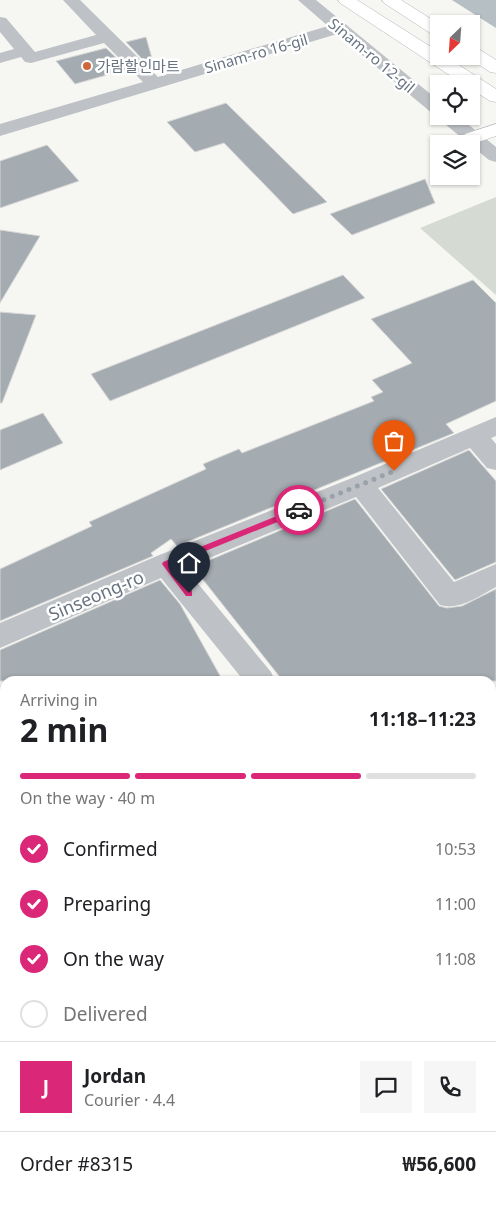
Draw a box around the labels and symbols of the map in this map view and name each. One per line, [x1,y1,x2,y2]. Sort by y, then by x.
street label: Sinam-ro 12-gil [325,13,419,97]
north arrow [430,15,480,65]
street label: Sinam-ro 16-gil [202,29,310,77]
place label: 가람할인마트 [97,56,180,76]
marker: 가람할인마트 [81,60,93,72]
pin [373,420,415,471]
courier [274,485,324,535]
pin [168,542,210,593]
street label: Sinseong-ro [45,564,147,626]

